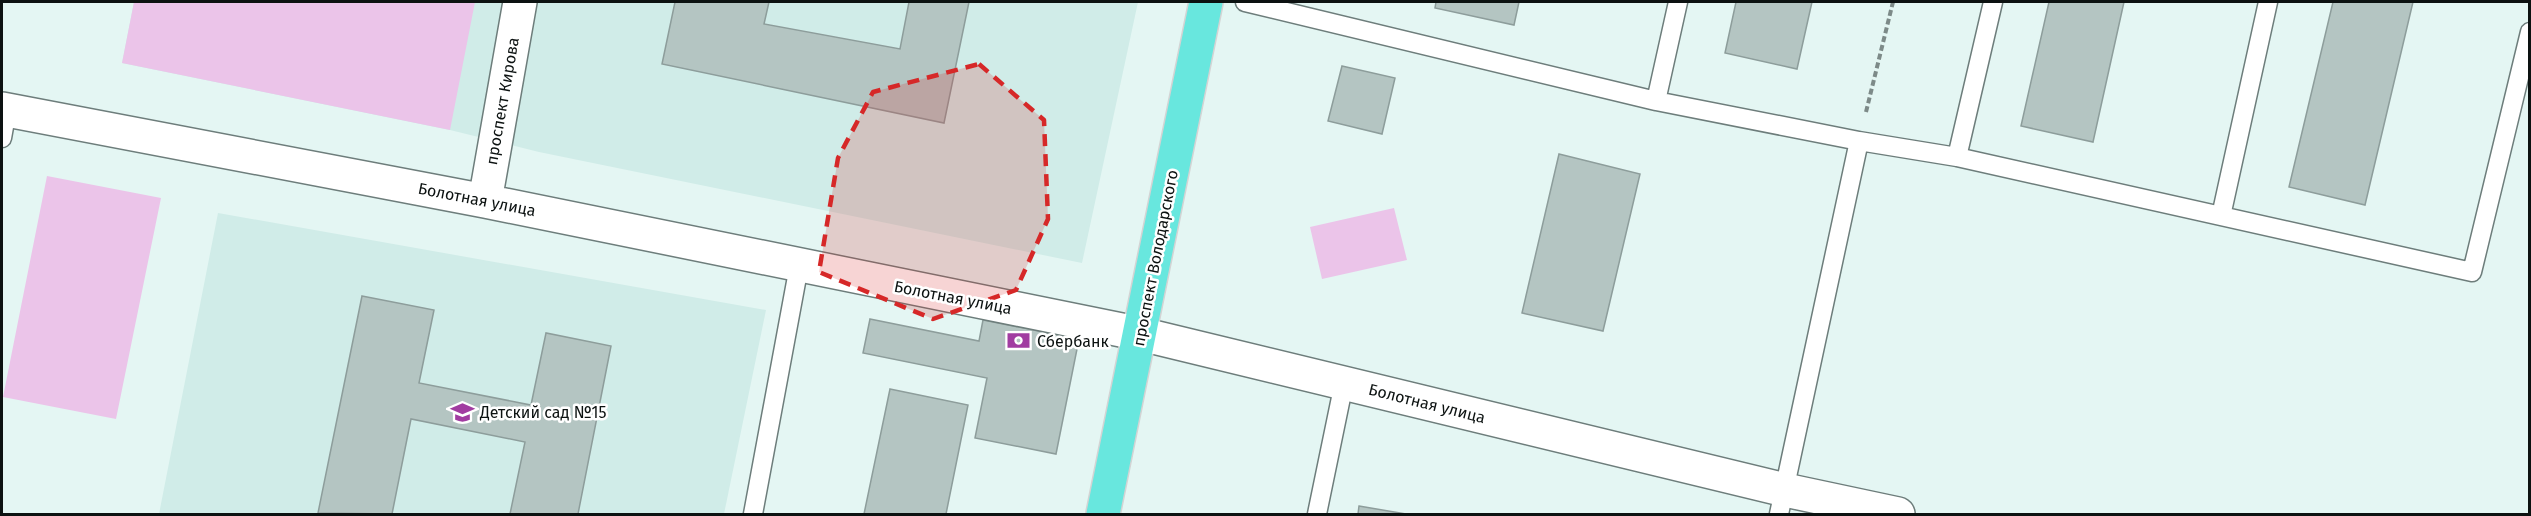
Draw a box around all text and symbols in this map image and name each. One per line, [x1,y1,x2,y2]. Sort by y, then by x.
street label: проспект Кирова [482,36,523,166]
street label: проспект Володарского [1129,168,1182,348]
street label: Болотная улица [416,179,537,220]
street label: Болотная улица [892,277,1013,318]
bank icon: Сбербанк [1006,328,1032,354]
place label: Сбербанк [1037,332,1109,351]
street label: Болотная улица [1367,380,1487,427]
school or university icon: Детский сад №15 [449,399,475,425]
place label: Детский сад №15 [479,403,607,422]

